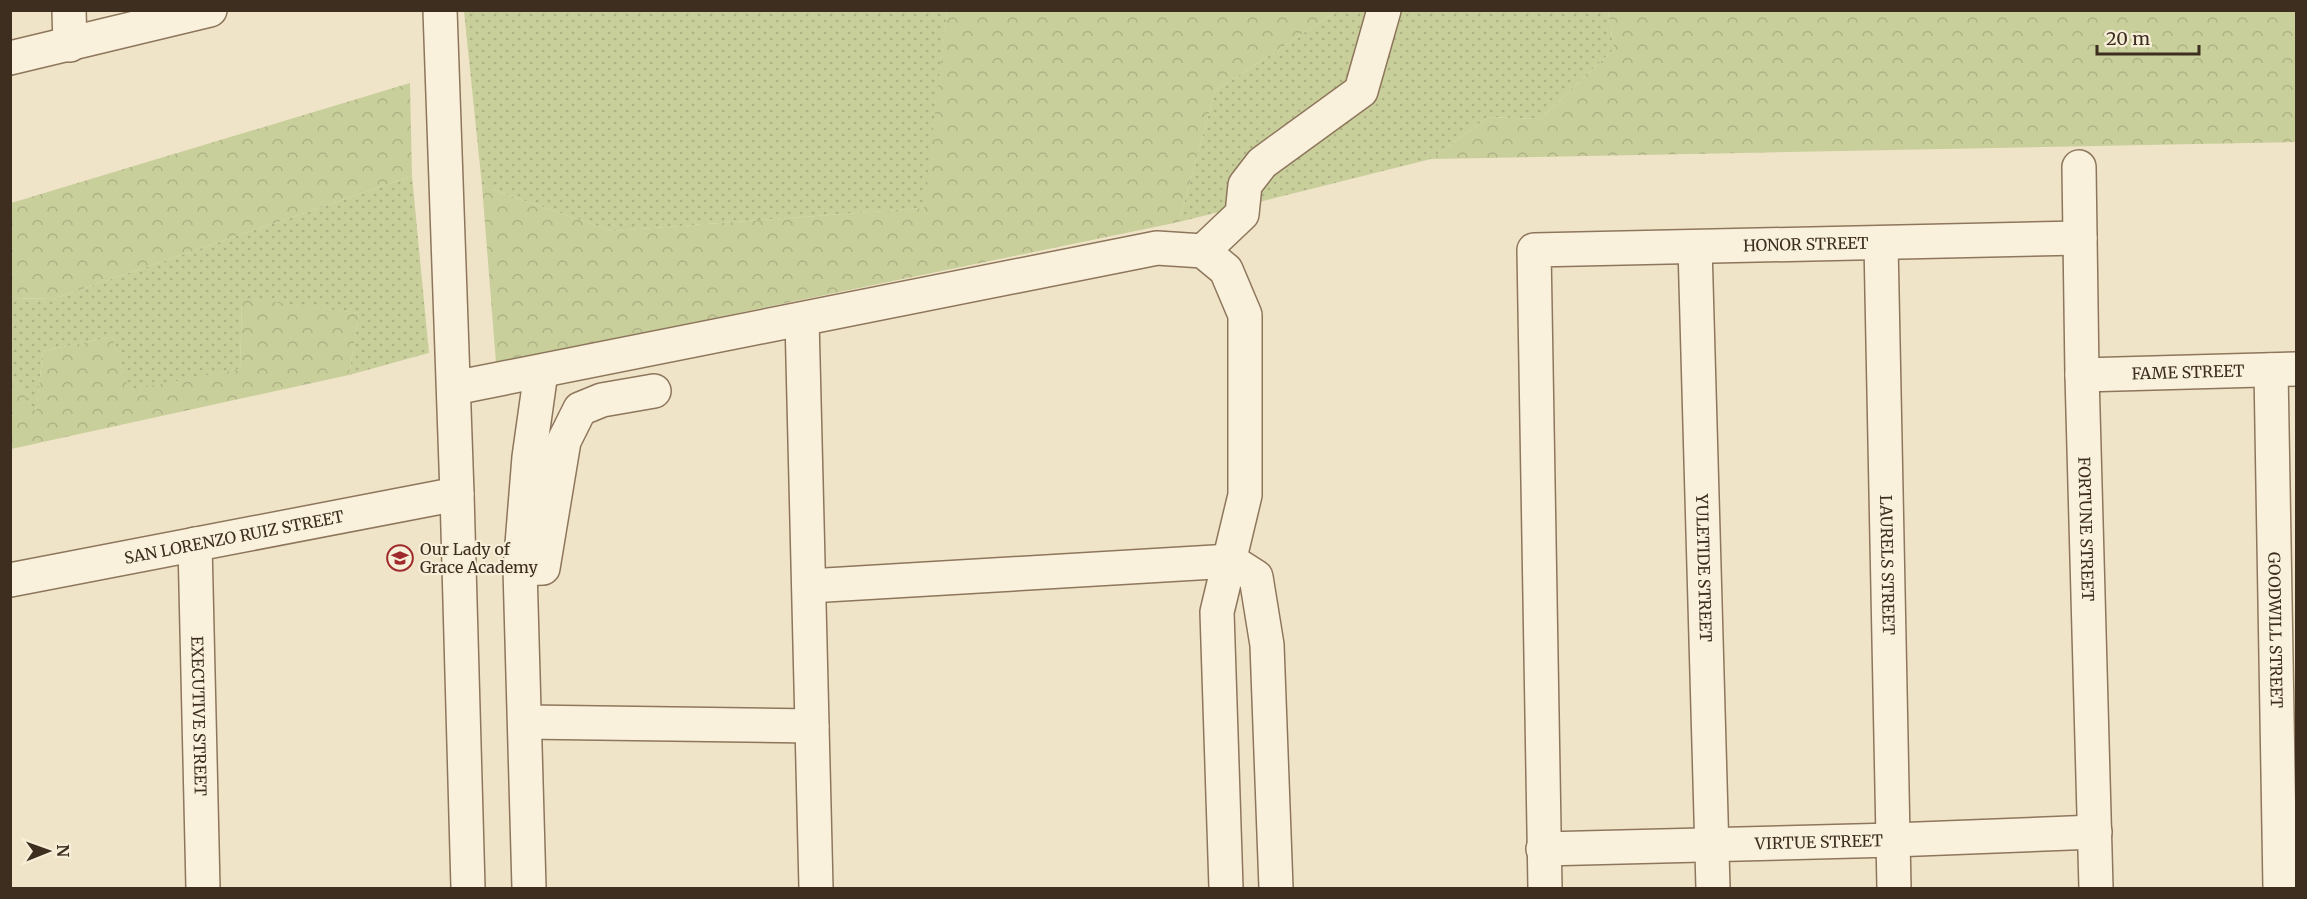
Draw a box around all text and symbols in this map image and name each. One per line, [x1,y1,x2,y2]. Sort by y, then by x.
scale bar [2097,18,2199,56]
text: 20 m [2106,27,2150,50]
street label: HONOR STREET [1743,233,1869,255]
street label: FAME STREET [2131,360,2245,384]
street label: FORTUNE STREET [2074,456,2098,601]
street label: YULETIDE STREET [1692,493,1716,642]
street label: LAURELS STREET [1876,495,1899,635]
street label: SAN LORENZO RUIZ STREET [122,506,345,568]
place label: Our Lady of Grace Academy [420,539,539,577]
school or university icon: Our Lady of Grace Academy [385,543,415,573]
street label: GOODWILL STREET [2264,552,2287,708]
street label: EXECUTIVE STREET [187,636,211,796]
north arrow [18,821,78,881]
street label: VIRTUE STREET [1754,830,1883,854]
text: N [53,844,73,858]

